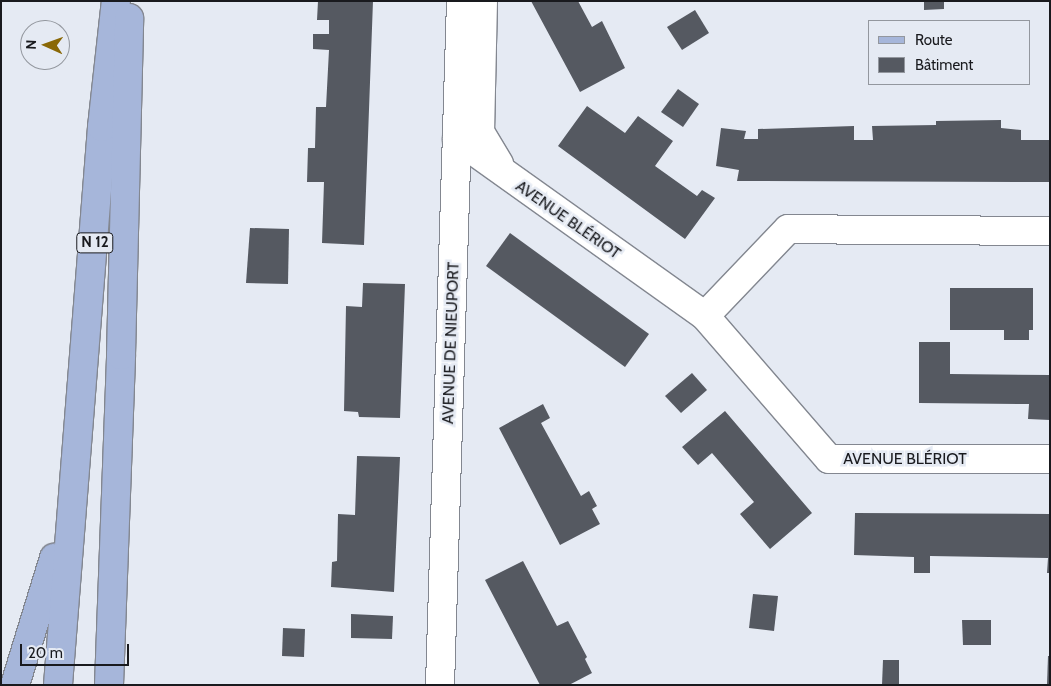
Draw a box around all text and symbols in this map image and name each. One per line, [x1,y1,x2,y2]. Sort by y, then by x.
north arrow [20,20,70,70]
legend [868,20,1031,85]
text: Route [915,31,953,49]
text: N [22,39,40,50]
text: Bâtiment [915,56,973,74]
street label: AVENUE BLÉRIOT [512,177,624,263]
road number: N 12 [76,230,114,256]
street label: AVENUE DE NIEUPORT [439,262,463,424]
street label: AVENUE BLÉRIOT [843,449,967,469]
scale bar [22,634,131,666]
text: 20 m [28,644,63,662]

